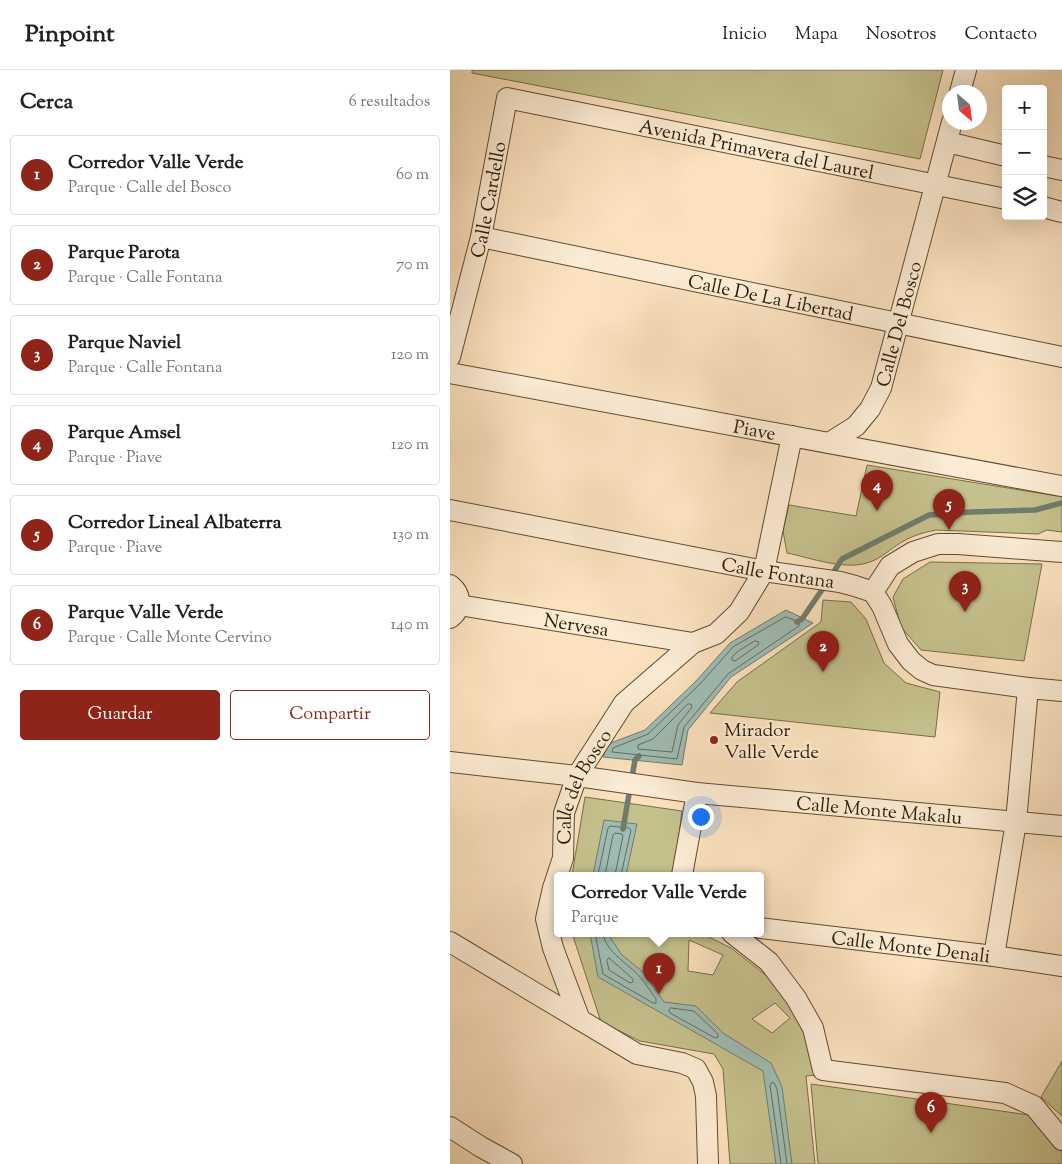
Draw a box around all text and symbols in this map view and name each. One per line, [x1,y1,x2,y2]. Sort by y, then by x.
text: Pinpoint [25,18,114,52]
text: Inicio [722,22,767,48]
text: Mapa [795,22,838,48]
text: Nosotros [866,22,936,48]
text: Contacto [964,22,1037,48]
north arrow [942,85,987,130]
map controls [1002,85,1047,220]
button: + [1002,85,1047,130]
text: Cerca [20,88,73,118]
text: 6 resultados [349,91,430,114]
street label: Avenida Primavera del Laurel [636,114,876,188]
button: − [1002,130,1047,175]
street label: Calle Cardello [465,140,515,261]
text: Corredor Valle Verde [68,150,244,177]
text: 1 [34,164,40,187]
text: 60 m [396,164,429,187]
button: layers [1002,175,1047,220]
text: Parque · Calle del Bosco [68,177,231,200]
text: Parque Parota [68,240,180,267]
text: 2 [33,254,41,277]
text: 70 m [396,254,429,277]
street label: Calle Del Bosco [871,259,930,390]
text: Parque · Calle Fontana [68,267,222,290]
street label: Calle De La Libertad [685,269,856,330]
text: Parque Naviel [68,330,181,357]
text: 3 [34,344,40,367]
text: 120 m [391,344,429,367]
text: Parque · Calle Fontana [68,357,222,380]
street label: Piave [731,415,778,449]
text: Parque Amsel [68,420,181,447]
text: 4 [33,434,41,457]
text: 120 m [391,434,429,457]
text: Parque · Piave [68,447,162,470]
pin: 4 [861,470,893,511]
pin: 5 [933,489,965,530]
text: Corredor Lineal Albaterra [68,510,281,537]
text: 5 [34,524,40,547]
text: 130 m [392,524,429,547]
text: Parque · Piave [68,537,162,560]
street label: Calle Fontana [719,552,836,597]
pin: 3 [949,571,981,612]
text: Parque Valle Verde [68,600,223,627]
street label: Nervesa [542,608,611,645]
text: 6 [33,614,41,637]
text: 140 m [391,614,429,637]
text: Parque · Calle Monte Cervino [68,627,272,650]
pin: 2 [807,631,839,672]
button: Guardar [20,690,220,740]
button: Compartir [230,690,430,740]
place label: Mirador Valle Verde [724,718,819,767]
street label: Calle del Bosco [552,725,620,845]
marker: Mirador Valle Verde [708,734,720,746]
street label: Calle Monte Makalu [795,791,963,833]
your location [688,804,714,830]
popup [554,872,764,937]
text: Corredor Valle Verde [571,880,747,907]
text: Parque [571,907,619,930]
street label: Calle Monte Denali [830,926,992,971]
pin: 1 [643,953,675,994]
pin: 6 [915,1092,947,1133]

